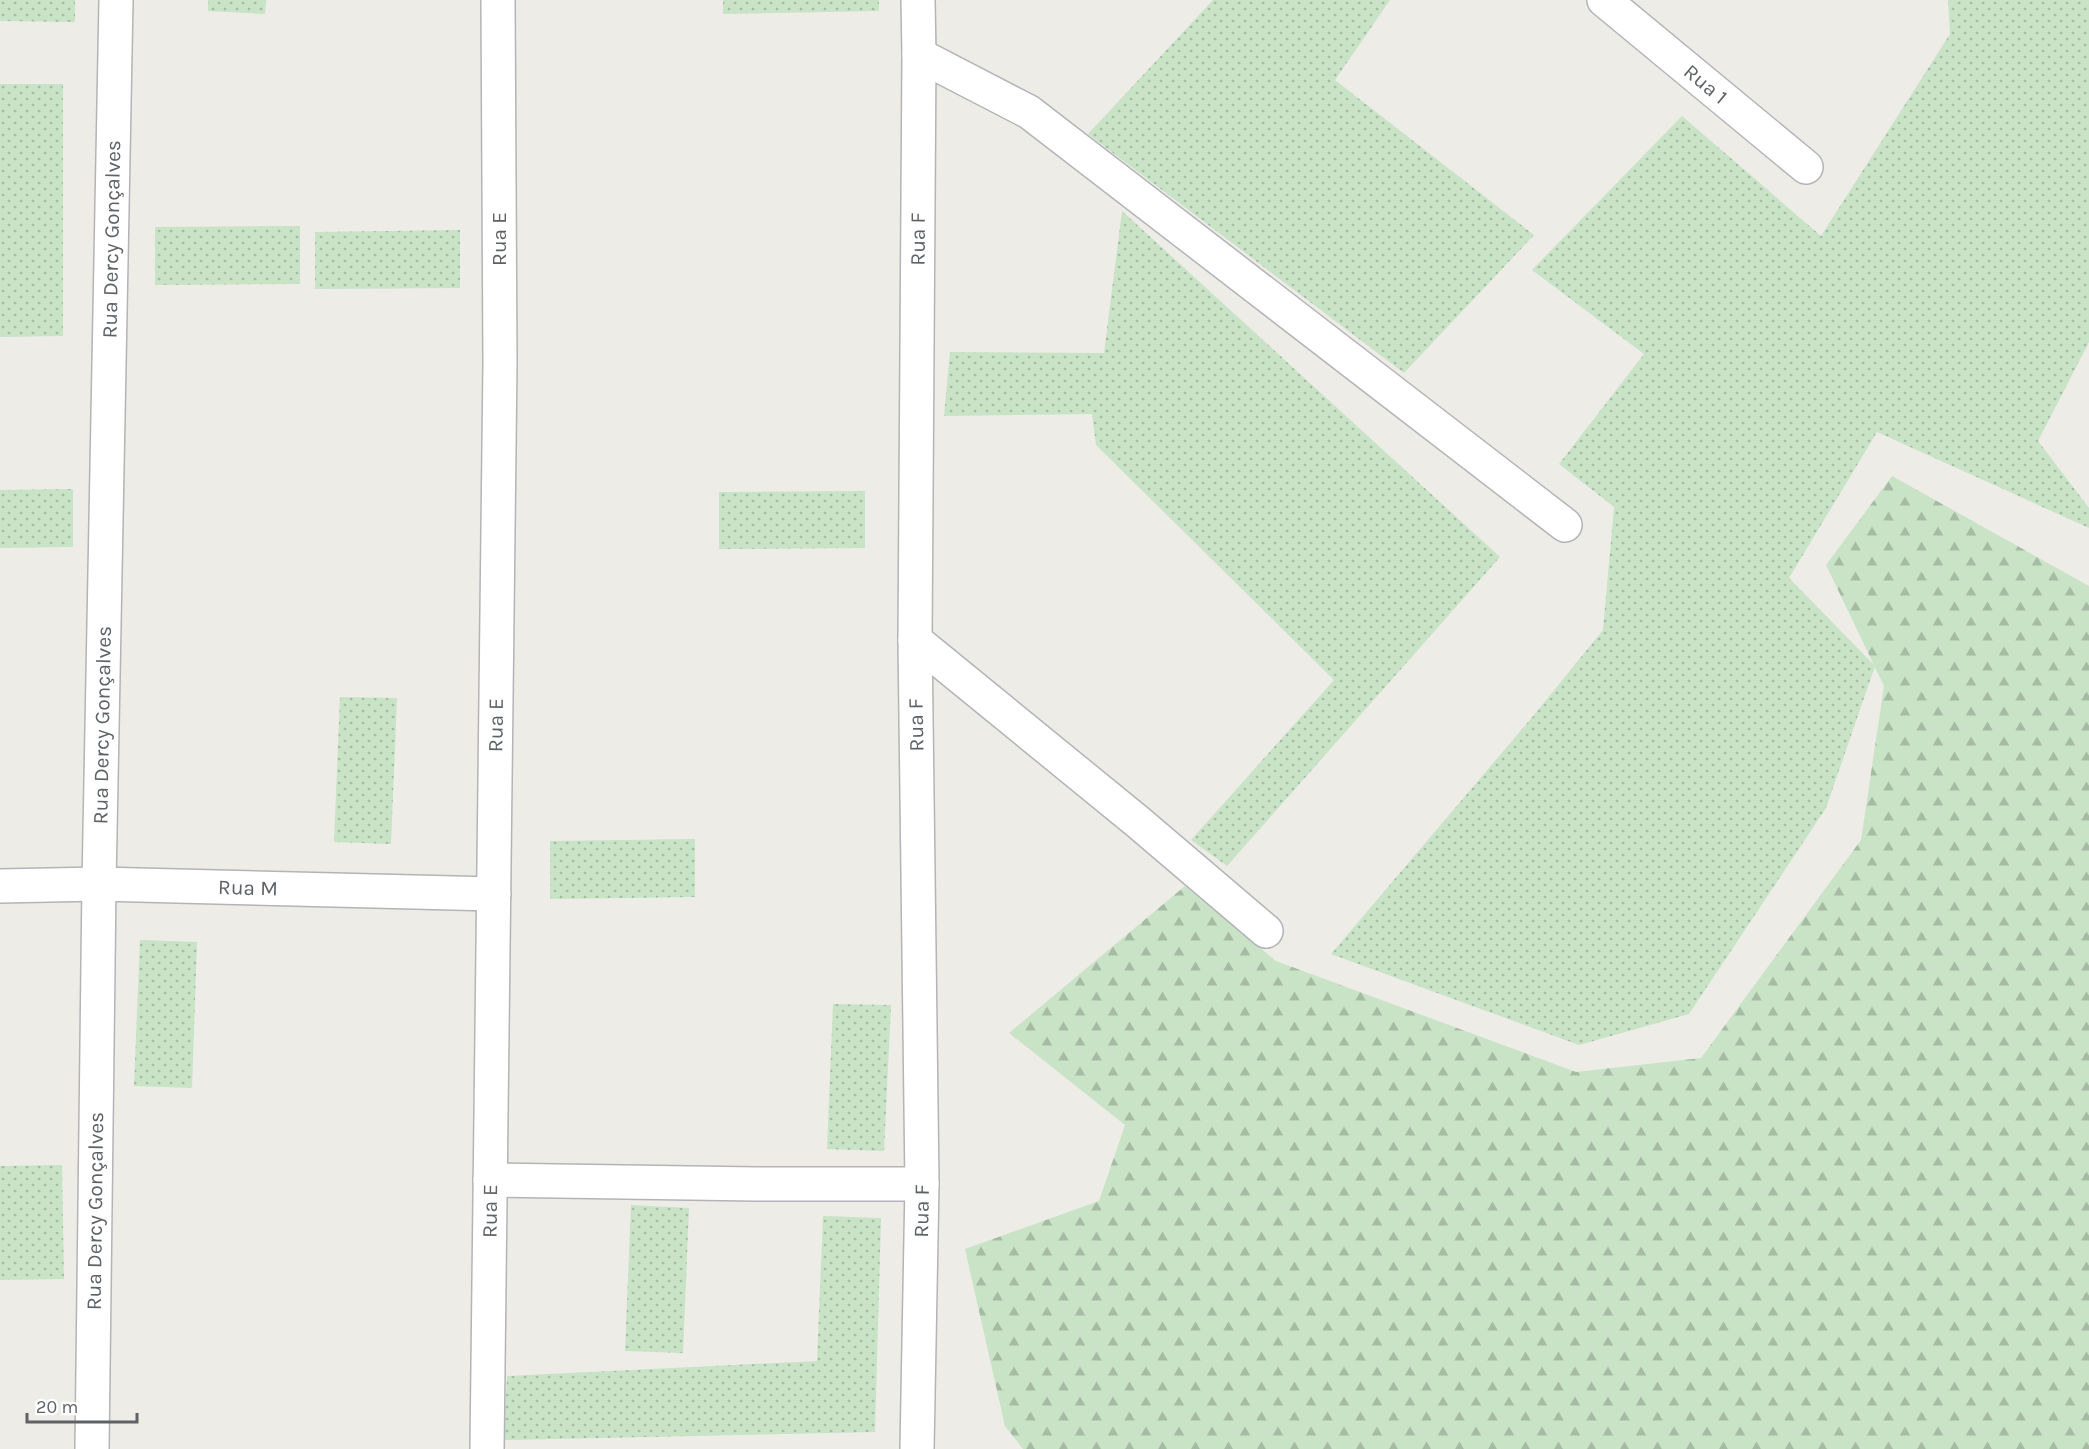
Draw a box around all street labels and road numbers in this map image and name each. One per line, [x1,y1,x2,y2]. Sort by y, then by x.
street label: Rua 1 [1679,59,1732,109]
street label: Rua Dercy Gonçalves [97,140,125,339]
street label: Rua E [487,212,511,266]
street label: Rua F [906,212,930,266]
street label: Rua Dercy Gonçalves [88,626,116,825]
street label: Rua E [483,698,508,752]
street label: Rua F [904,698,928,752]
street label: Rua M [218,875,278,901]
street label: Rua Dercy Gonçalves [82,1112,108,1310]
street label: Rua E [478,1184,502,1238]
street label: Rua F [909,1184,934,1238]

